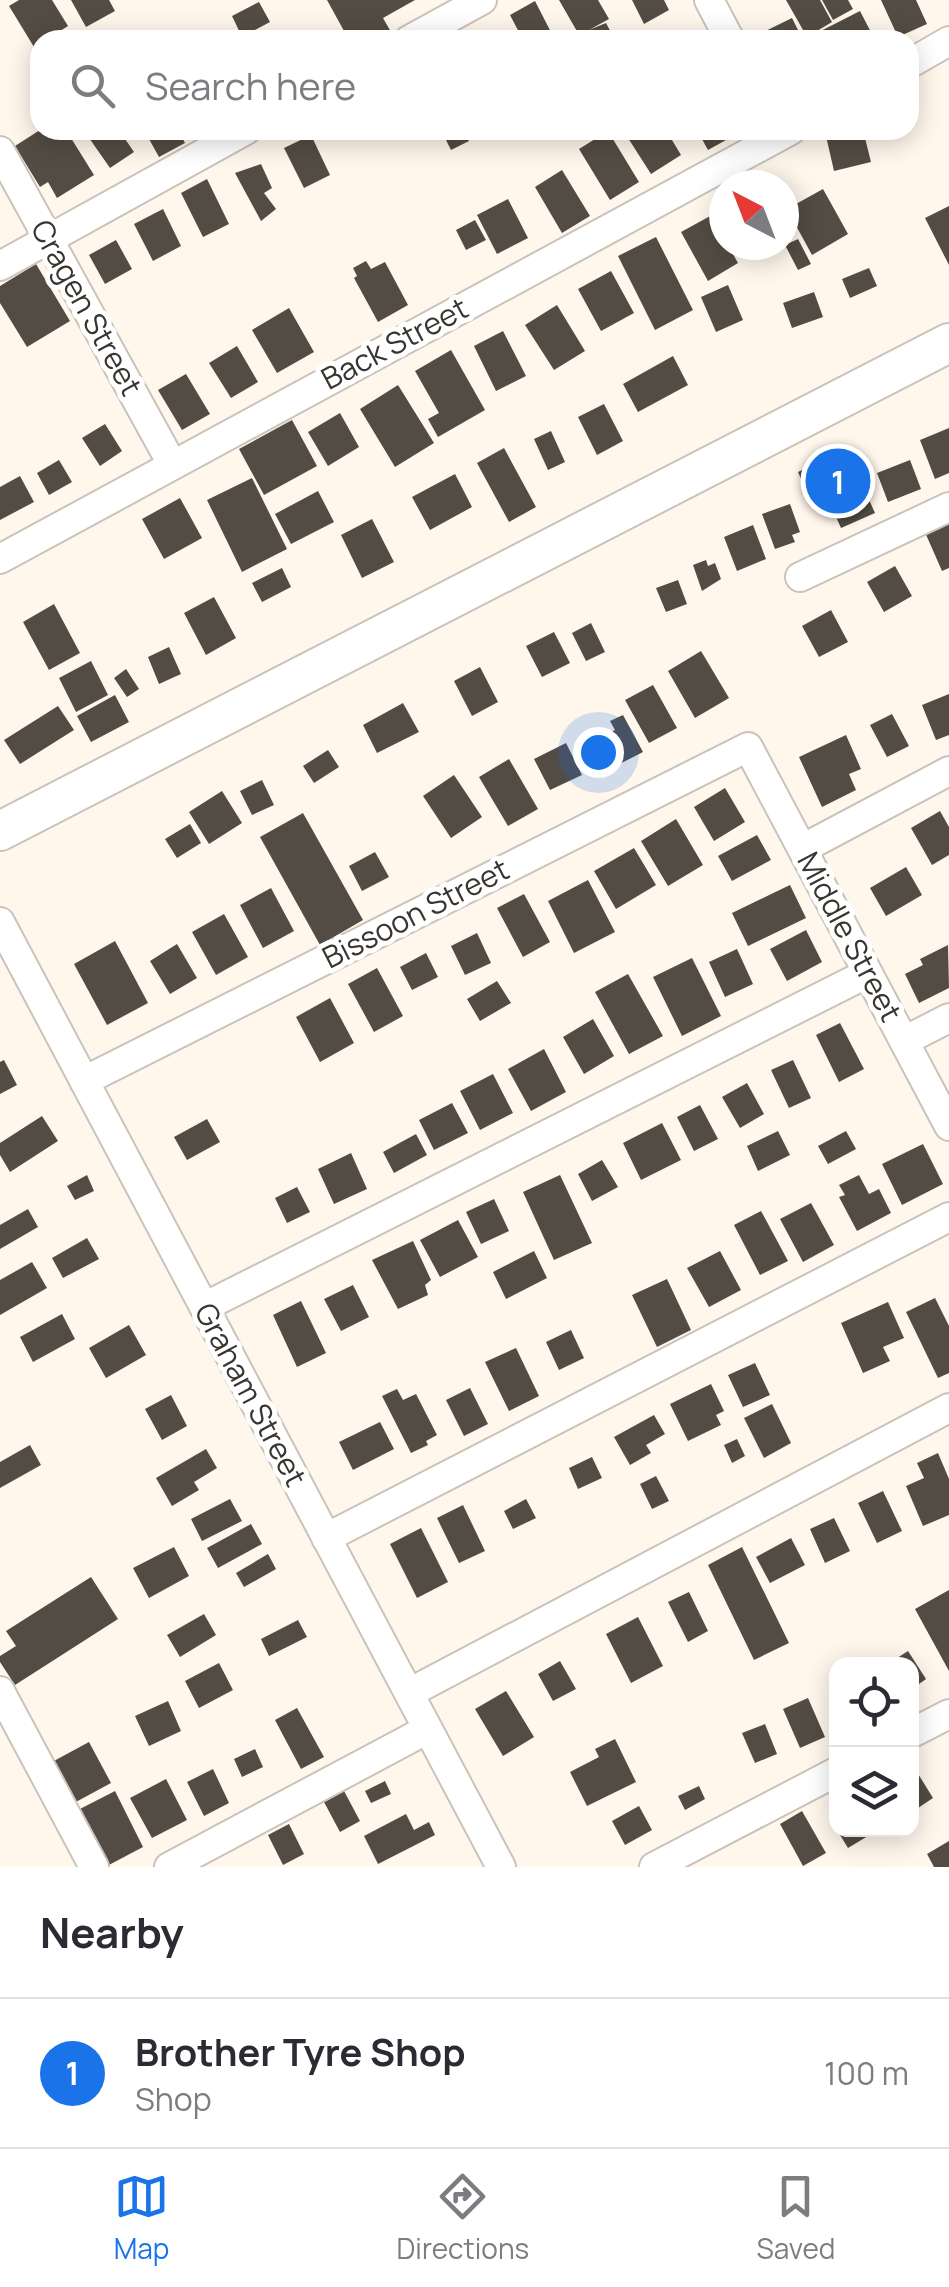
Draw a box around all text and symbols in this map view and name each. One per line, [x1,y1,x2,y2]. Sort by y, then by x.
search box [30,30,919,140]
icon: search [65,58,120,113]
text: Search here [145,59,356,111]
north arrow [709,170,799,260]
street label: Cragen Street [22,212,153,403]
street label: Back Street [314,287,475,398]
pin: 1 [806,444,870,518]
your location [573,727,624,778]
street label: Middle Street [788,844,912,1028]
street label: Bissoon Street [315,848,516,977]
street label: Graham Street [186,1295,317,1493]
map controls [829,1657,919,1837]
button: locate [829,1657,919,1747]
button: layers [829,1747,919,1837]
text: Nearby [40,1903,184,1961]
text: Brother Tyre Shop [135,2025,466,2077]
text: 1 [65,2051,80,2095]
text: 100 m [824,2051,909,2095]
text: Shop [135,2077,212,2121]
tab: Map [114,2169,169,2267]
tab: Directions [397,2169,529,2267]
tab: Saved [756,2169,835,2267]

